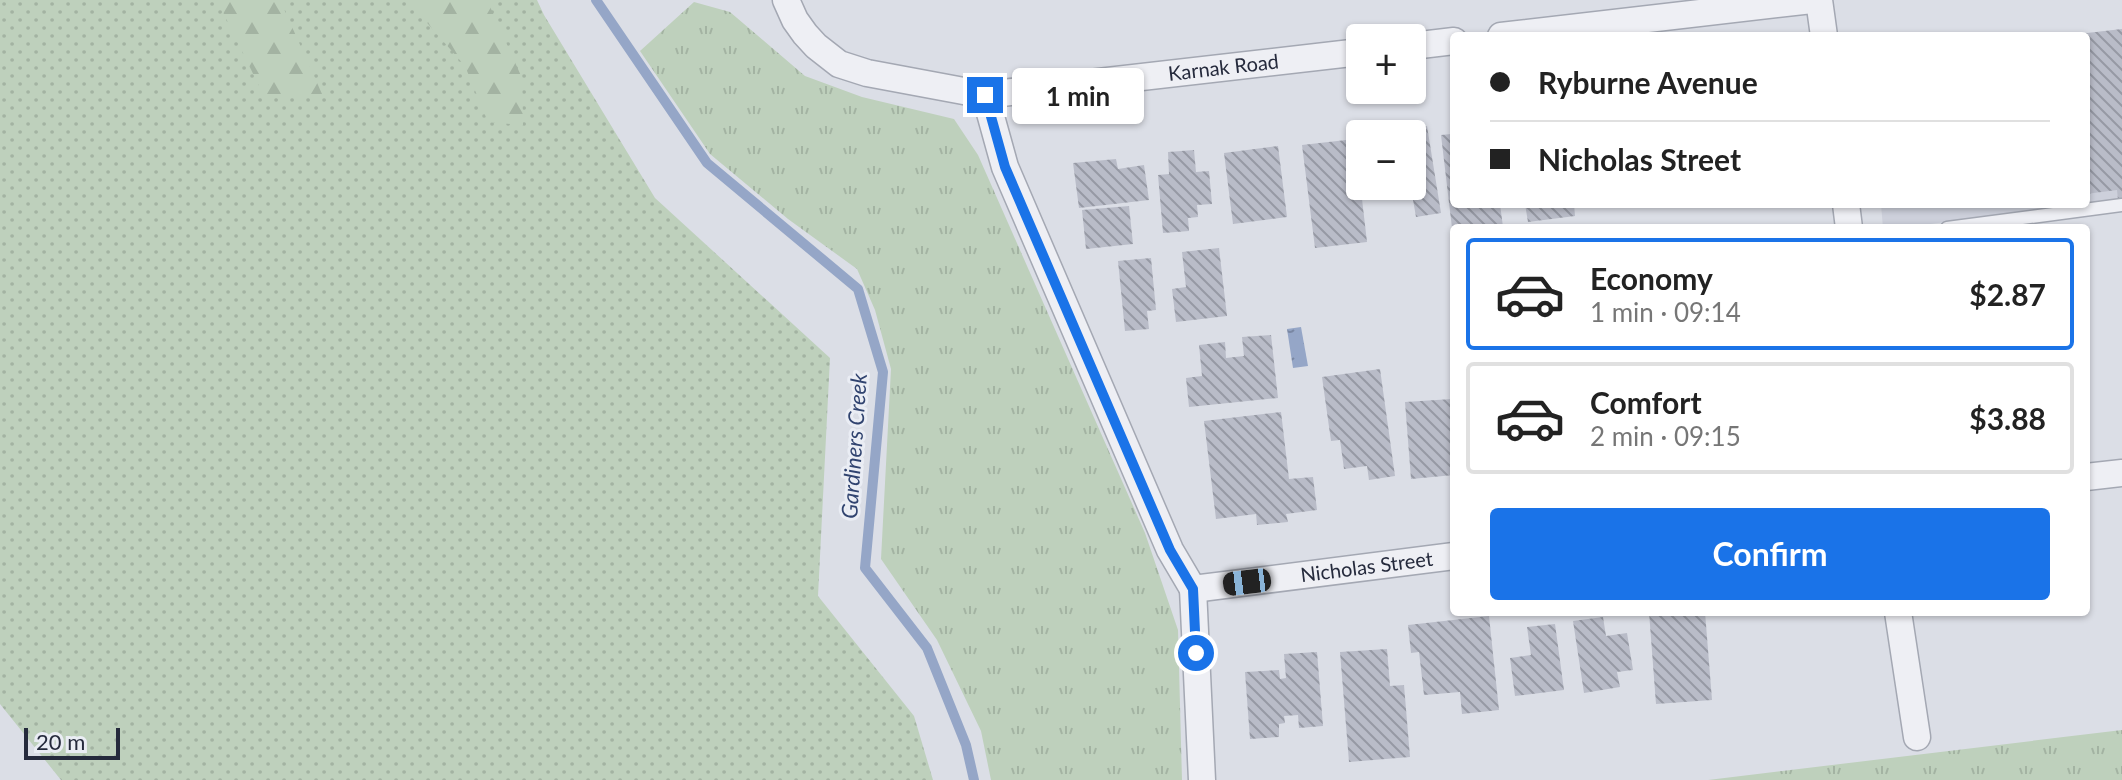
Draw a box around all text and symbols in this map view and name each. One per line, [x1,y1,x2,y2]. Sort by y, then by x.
map controls [1346,24,1426,200]
button: + [1346,24,1426,104]
street label: Karnak Road [1167,48,1280,85]
text: Ryburne Avenue [1538,64,1758,100]
callout: 1 min [1013,67,1145,123]
route end [967,77,1003,113]
text: 1 min [1046,80,1110,112]
button: − [1346,120,1426,200]
text: Nicholas Street [1538,141,1741,177]
icon: car [1494,258,1566,330]
text: Economy [1590,260,1713,296]
text: $2.87 [1969,276,2046,312]
text: 1 min · 09:14 [1590,296,1741,328]
water label: Gardiners Creek [835,372,872,520]
icon: car [1494,382,1566,454]
text: Comfort [1590,384,1702,420]
text: $3.88 [1969,400,2046,436]
text: 2 min · 09:15 [1590,420,1741,452]
button: Confirm [1490,508,2050,600]
street label: Nicholas Street [1299,546,1434,586]
car [1222,567,1272,597]
route start [1178,635,1214,671]
scale bar [24,724,120,760]
text: 20 m [36,728,85,755]

